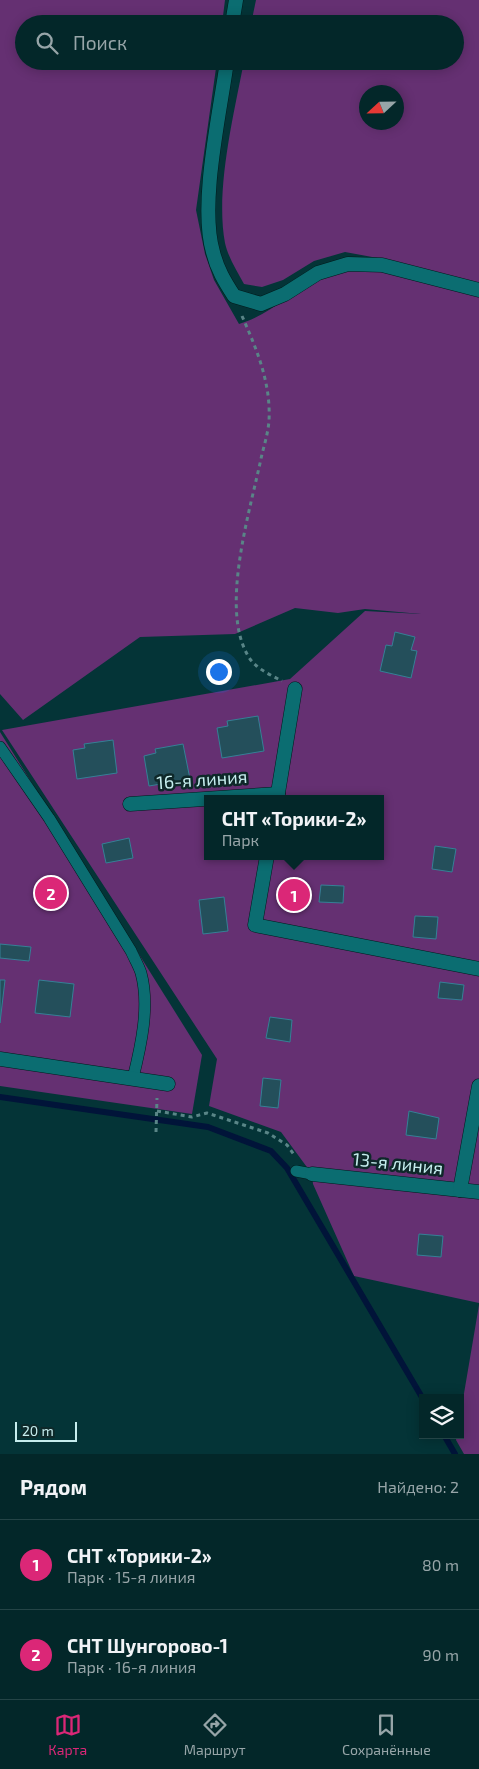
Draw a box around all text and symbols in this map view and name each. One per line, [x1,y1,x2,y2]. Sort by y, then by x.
search box [15,15,464,70]
icon: search [33,29,61,57]
text: Поиск [73,31,127,54]
north arrow [359,85,404,130]
your location [206,659,232,685]
street label: 16-я линия [156,765,248,793]
popup [204,795,384,860]
text: СНТ «Торики-2» [222,807,366,830]
text: Парк [222,830,259,849]
pin: 2 [35,874,67,912]
pin: 1 [278,876,310,914]
street label: 13-я линия [352,1147,444,1179]
map controls [419,1394,464,1439]
button: layers [419,1394,464,1439]
scale bar [15,1419,78,1442]
text: 20 m [22,1422,54,1439]
text: Рядом [20,1474,87,1499]
text: Найдено: 2 [377,1477,459,1496]
text: СНТ «Торики-2» [67,1544,212,1567]
text: 1 [33,1555,39,1574]
text: 80 m [422,1555,459,1574]
text: Парк · 15-я линия [67,1567,196,1586]
text: СНТ Шунгорово-1 [67,1634,228,1657]
text: 2 [31,1645,41,1664]
text: 90 m [423,1645,459,1664]
text: Парк · 16-я линия [67,1657,196,1676]
tab: Карта [48,1711,87,1758]
tab: Маршрут [184,1711,246,1758]
tab: Сохранённые [342,1711,431,1758]

